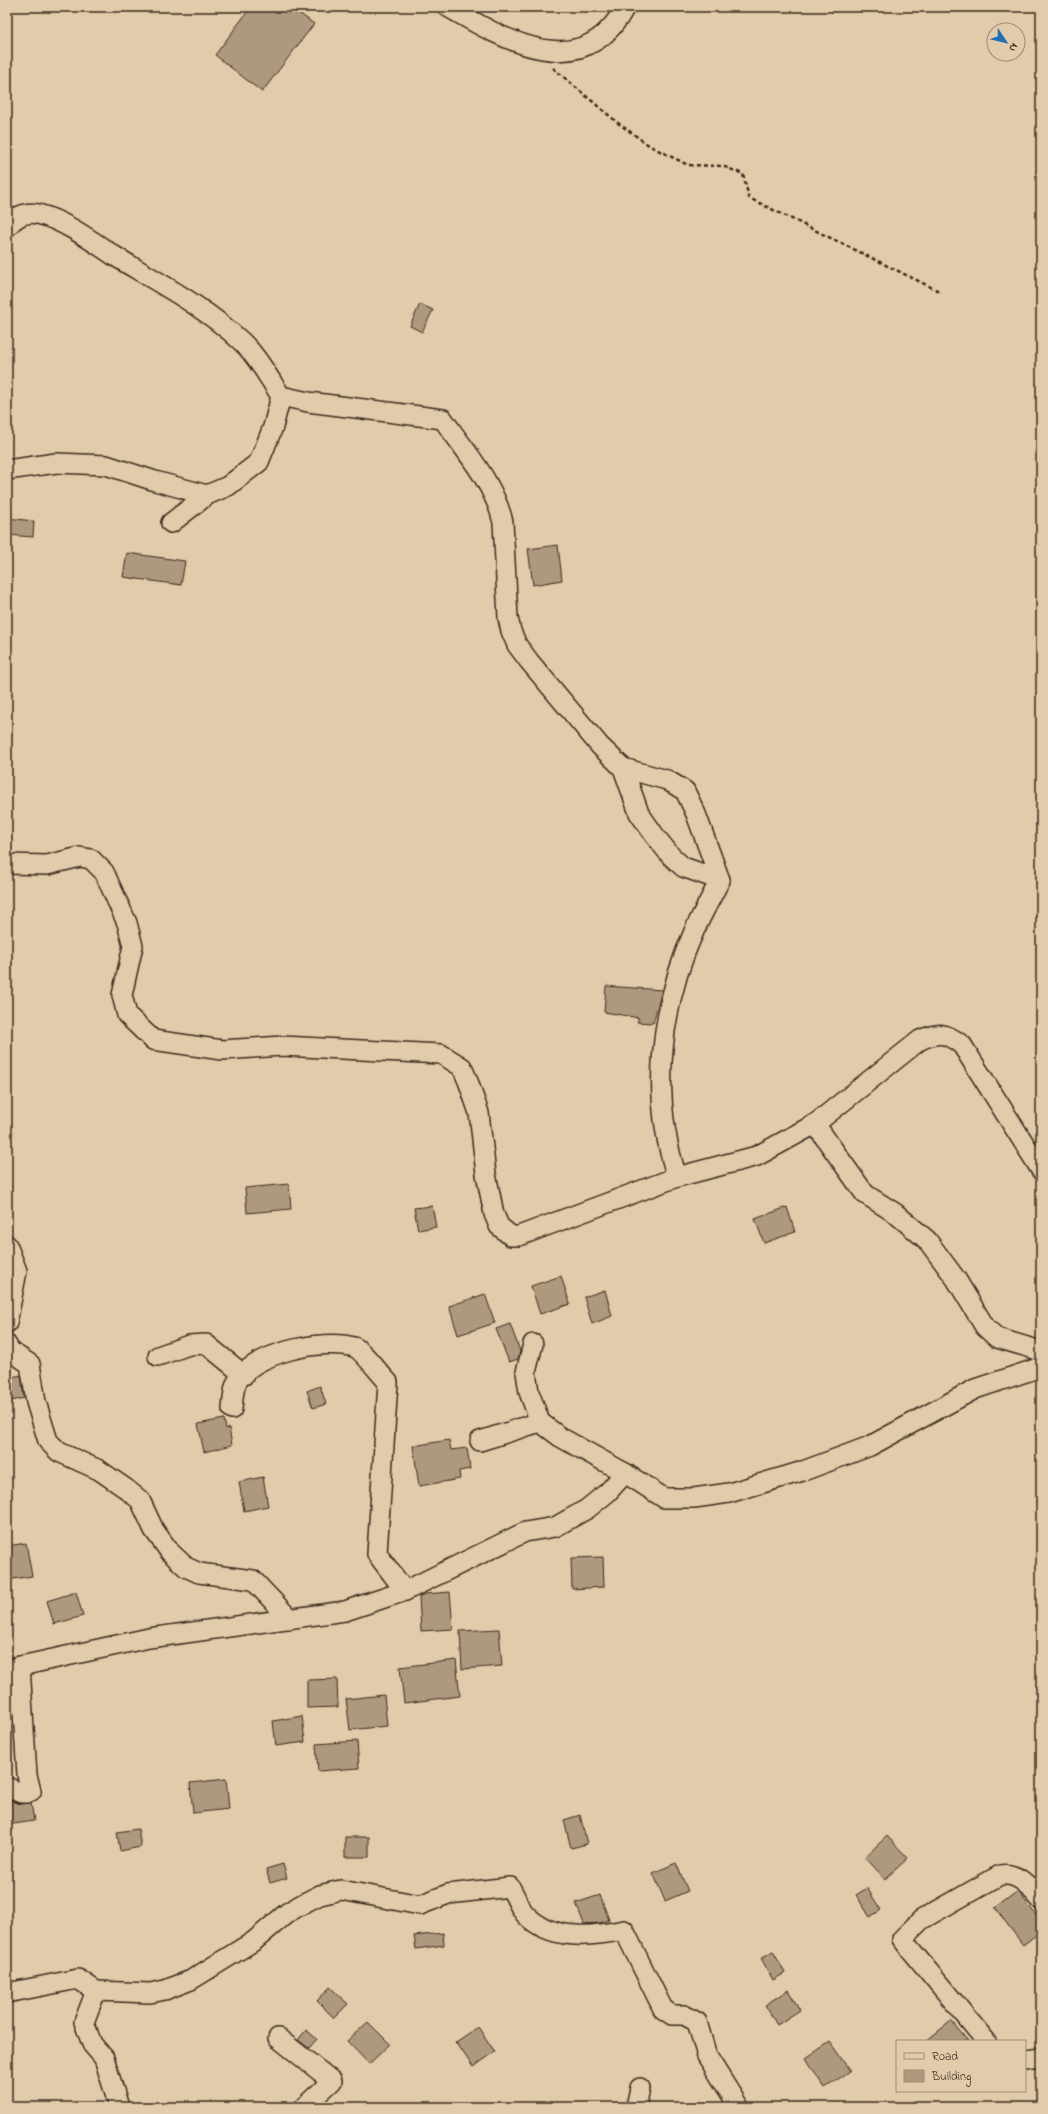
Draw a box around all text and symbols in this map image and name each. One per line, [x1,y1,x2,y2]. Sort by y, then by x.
north arrow [986,22,1026,62]
text: N [1005,40,1022,55]
legend [896,2040,1026,2092]
text: Road [932,2048,958,2066]
text: Building [931,2068,971,2087]

